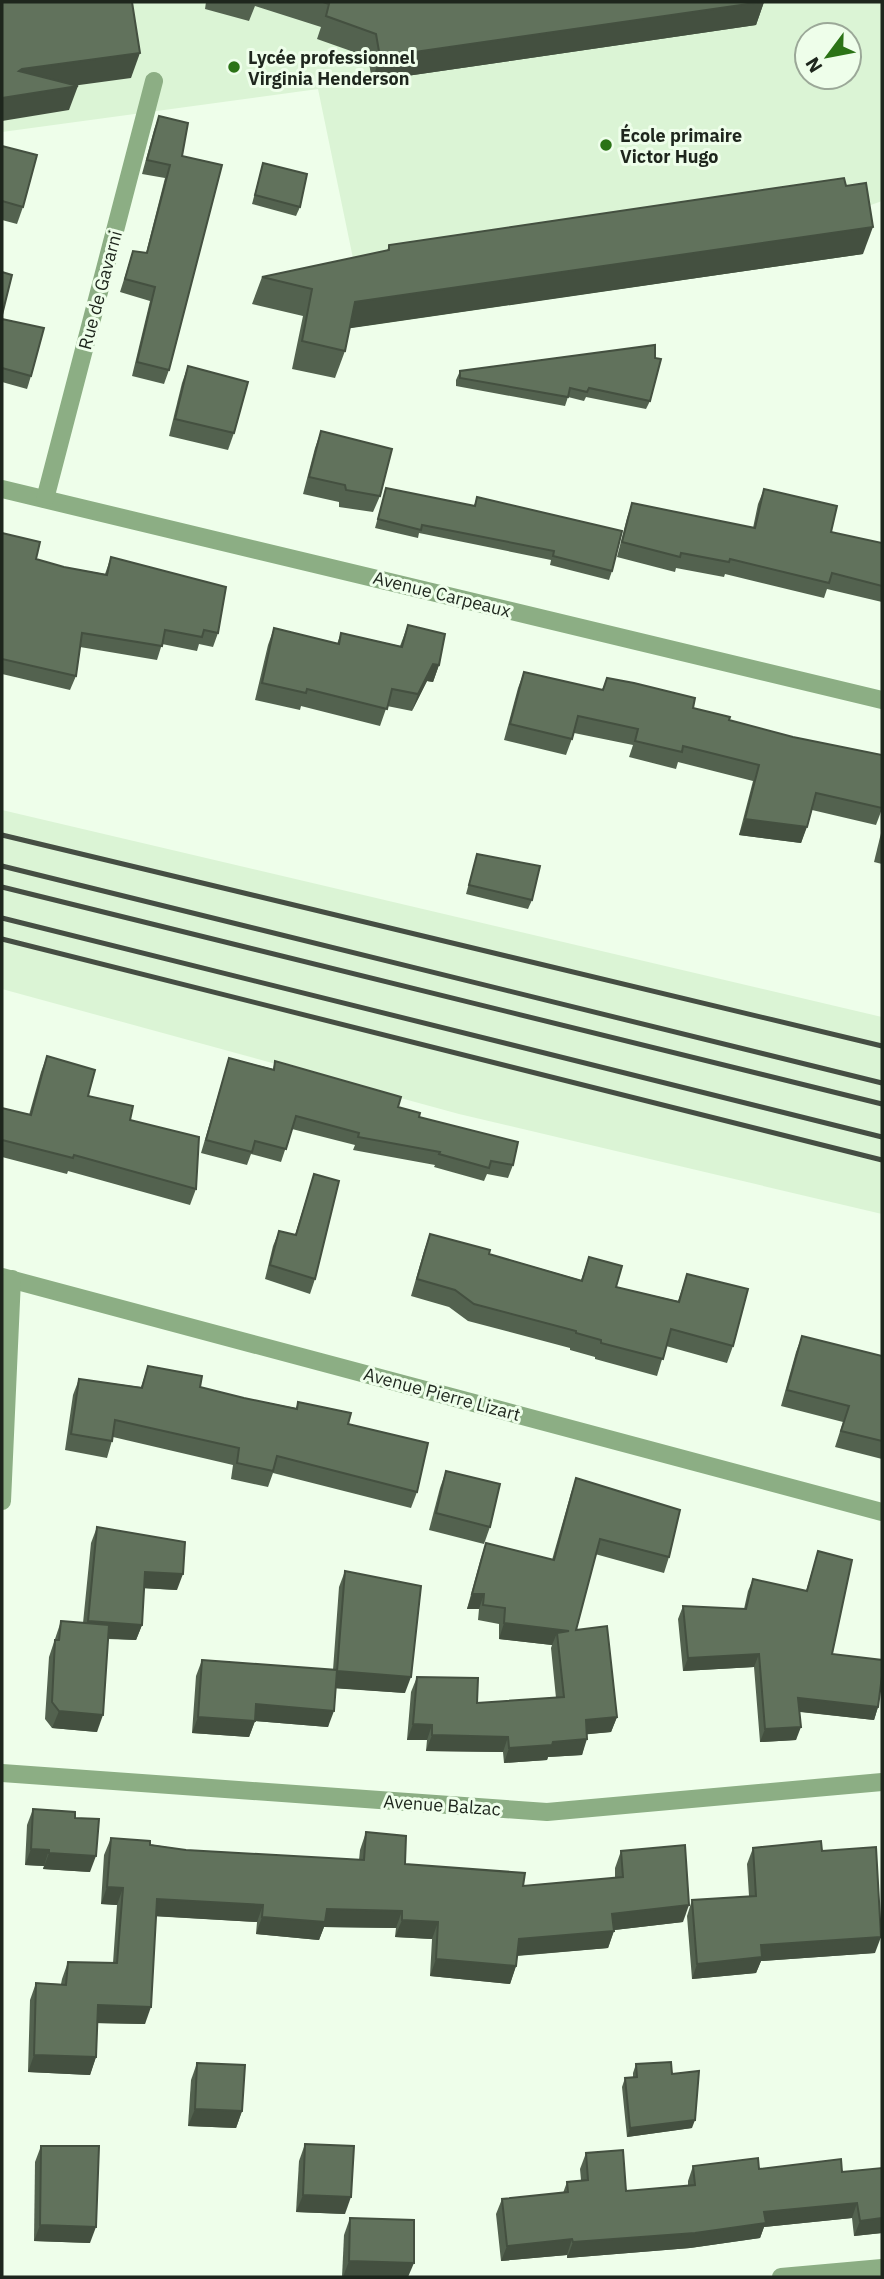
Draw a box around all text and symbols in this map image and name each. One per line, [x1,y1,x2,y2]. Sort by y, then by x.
north arrow [793,21,863,91]
place label: Lycée professionnel Virginia Henderson [248,46,416,90]
text: N [800,53,827,77]
marker: Lycée professionnel Virginia Henderson [226,59,242,75]
place label: École primaire Victor Hugo [620,123,742,168]
marker: École primaire Victor Hugo [598,137,614,153]
street label: Rue de Gavarni [73,228,127,352]
street label: Avenue Carpeaux [371,566,513,622]
street label: Avenue Pierre Lizart [361,1362,523,1426]
street label: Avenue Balzac [383,1789,501,1821]

